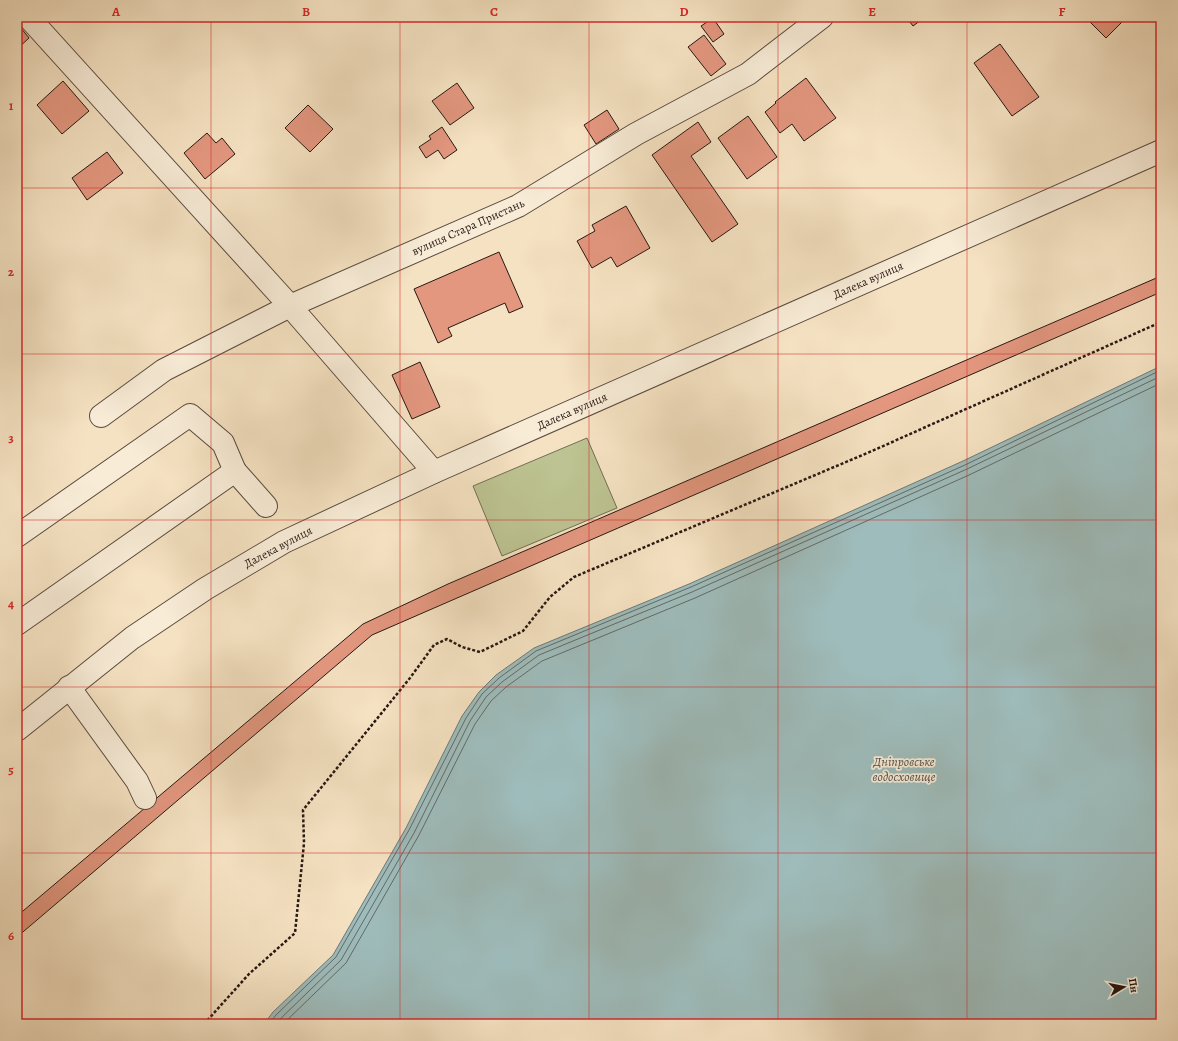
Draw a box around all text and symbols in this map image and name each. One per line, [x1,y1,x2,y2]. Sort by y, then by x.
text: A [111,3,121,20]
text: B [302,3,310,20]
text: C [490,3,498,20]
text: D [679,3,689,20]
text: E [868,3,876,20]
text: F [1059,3,1066,20]
text: 1 [9,97,14,114]
street label: вулиця Стара Пристань [409,195,528,259]
street label: Далека вулиця [830,257,906,303]
text: 2 [8,263,15,280]
street label: Далека вулиця [534,388,610,434]
text: 3 [8,429,14,446]
street label: Далека вулиця [241,522,315,572]
text: 4 [8,595,14,612]
water label: Дніпровське водосховище [872,753,936,785]
text: 5 [8,761,14,778]
text: 6 [8,927,14,944]
north arrow [1104,967,1144,1007]
text: Пн [1125,977,1142,994]

